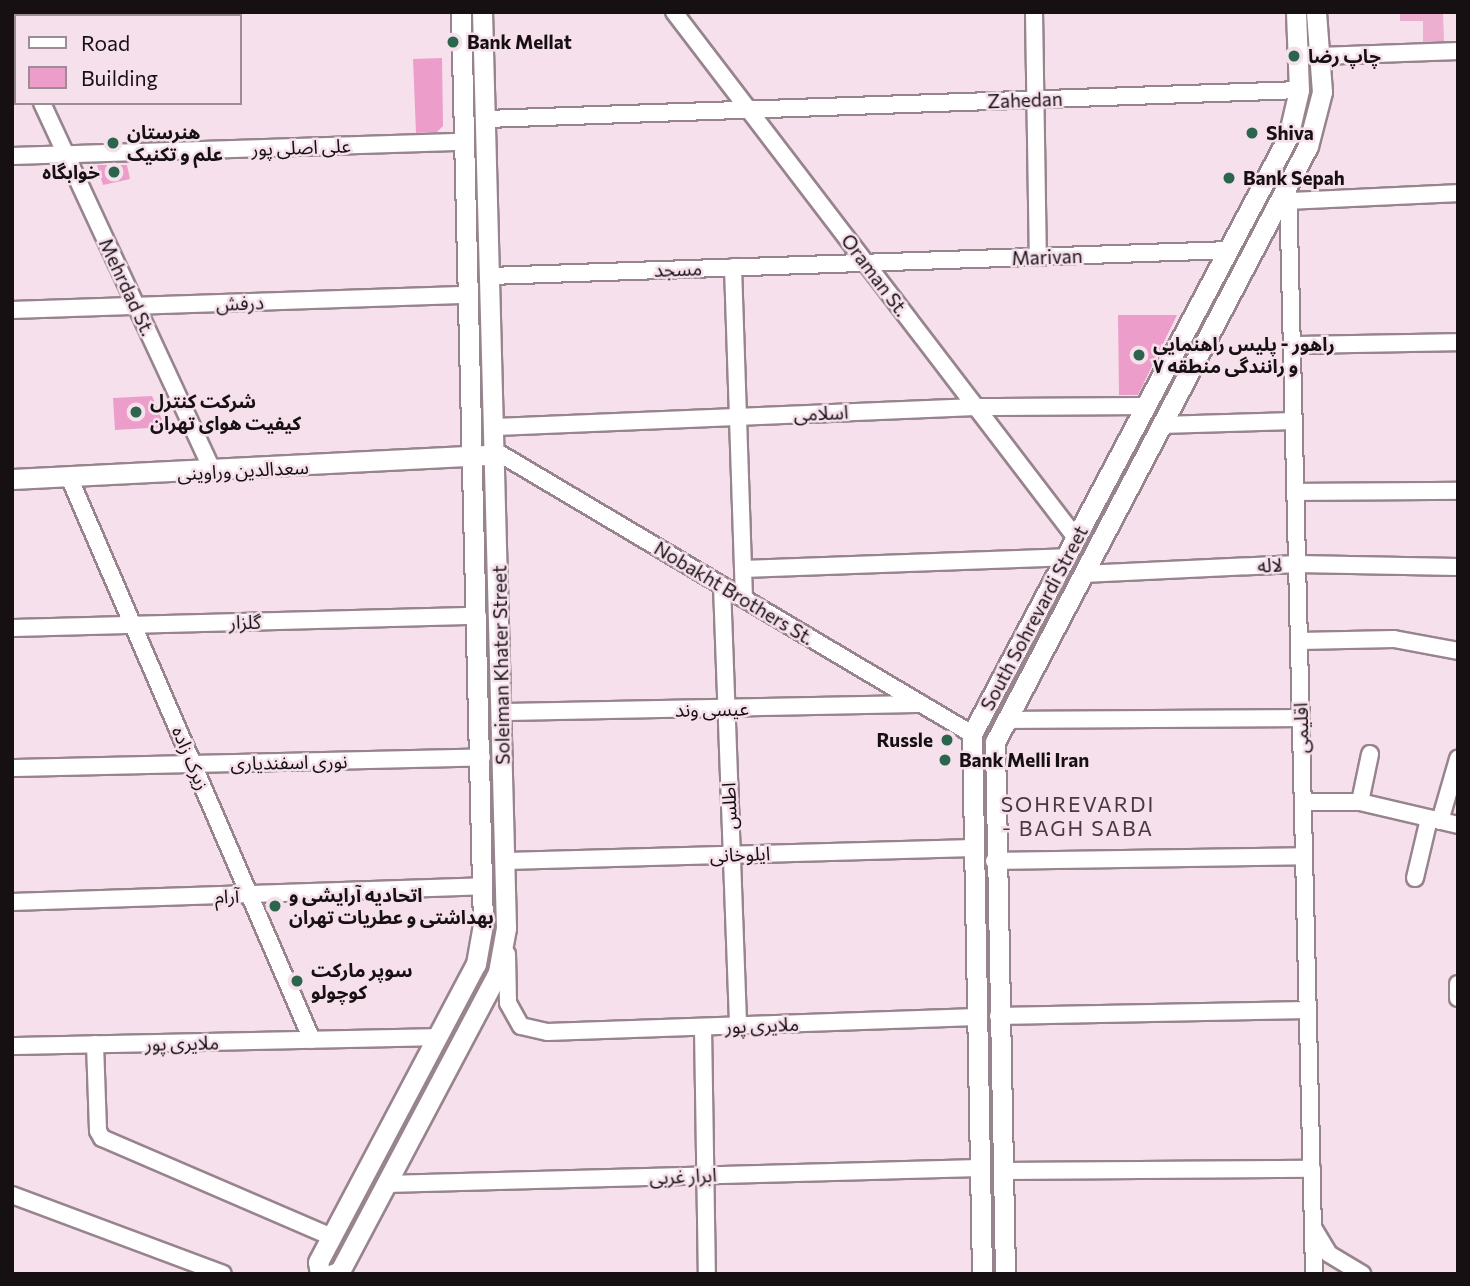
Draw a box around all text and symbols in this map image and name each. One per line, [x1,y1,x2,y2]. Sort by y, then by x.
legend [14,14,242,105]
text: Road [81,30,130,55]
place label: Bank Mellat [467,31,572,53]
marker: Bank Mellat [445,34,461,50]
place label: چاپ رضا [1308,45,1381,67]
marker: چاپ رضا [1286,48,1302,64]
text: Building [81,65,158,90]
street label: Zahedan [987,87,1063,113]
place label: هنرستان علم و تکنیک [127,121,223,165]
place label: Shiva [1266,122,1314,144]
marker: Shiva [1244,125,1260,141]
street label: علی اصلی پور [251,134,351,160]
marker: هنرستان علم و تکنیک [105,135,121,151]
place label: خوابگاه [42,161,100,183]
marker: خوابگاه [106,164,122,180]
place label: Bank Sepah [1243,167,1345,189]
marker: Bank Sepah [1221,170,1237,186]
street label: Oraman St. [837,229,913,321]
street label: Mehrdad St. [94,235,160,339]
street label: Marivan [1011,244,1083,270]
street label: مسجد [653,257,703,281]
street label: درفش [216,291,264,315]
place label: راهور - پلیس راهنمایی و رانندگی منطقه ۷ [1153,333,1335,377]
marker: راهور - پلیس راهنمایی و رانندگی منطقه ۷ [1131,347,1147,363]
place label: شرکت کنترل کیفیت هوای تهران [150,390,301,434]
street label: اسلامی [793,401,849,425]
marker: شرکت کنترل کیفیت هوای تهران [128,404,144,420]
street label: سعدالدین وراوینی [177,455,309,485]
street label: South Sohrevardi Street [976,522,1092,714]
street label: Nobakht Brothers St. [650,536,818,650]
street label: لاله [1257,553,1283,577]
street label: Soleiman Khater Street [488,565,514,765]
street label: گلزار [229,610,261,634]
street label: عیسی وند [675,697,749,721]
street label: اقلیمی [1289,702,1313,754]
street label: زیرک زاده [167,723,215,793]
place label: Russle [876,729,933,751]
marker: Russle [939,732,955,748]
place label: Bank Melli Iran [959,749,1089,771]
street label: نوری اسفندیاری [230,750,348,774]
marker: Bank Melli Iran [937,752,953,768]
street label: اطلس [717,782,741,830]
district label: SOHREVARDI - BAGH SABA [1002,791,1154,841]
street label: ایلوخانی [709,842,771,866]
street label: آرام [214,884,240,908]
place label: اتحادیه آرایشی و بهداشتی و عطریات تهران [289,884,494,928]
marker: اتحادیه آرایشی و بهداشتی و عطریات تهران [267,898,283,914]
place label: سوپر مارکت کوچولو [311,959,412,1003]
marker: سوپر مارکت کوچولو [289,973,305,989]
street label: ملایری پور [724,1012,800,1038]
street label: ملایری پور [145,1031,219,1055]
street label: ابرار غربی [649,1163,717,1189]

